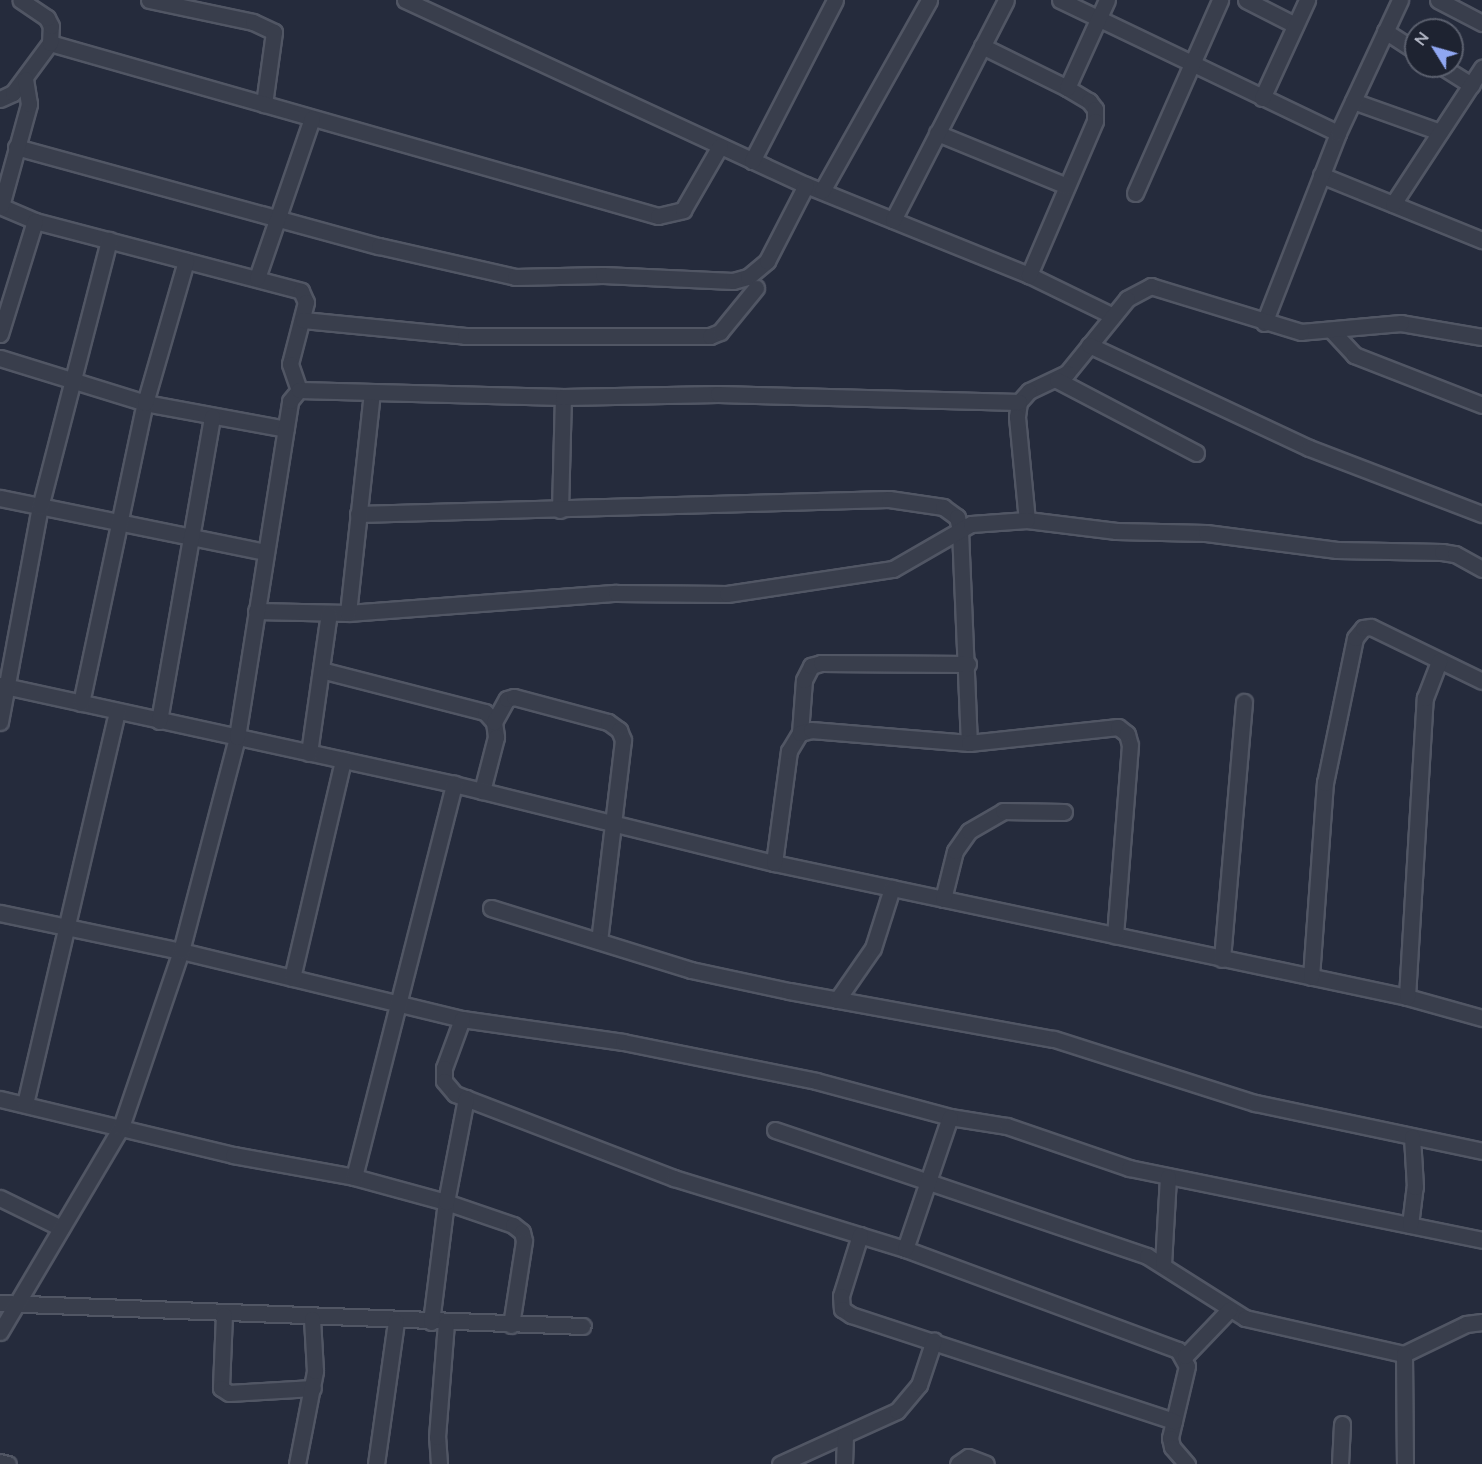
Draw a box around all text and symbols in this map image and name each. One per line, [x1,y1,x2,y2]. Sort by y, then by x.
north arrow [1404,18,1464,78]
text: N [1410,27,1432,49]

